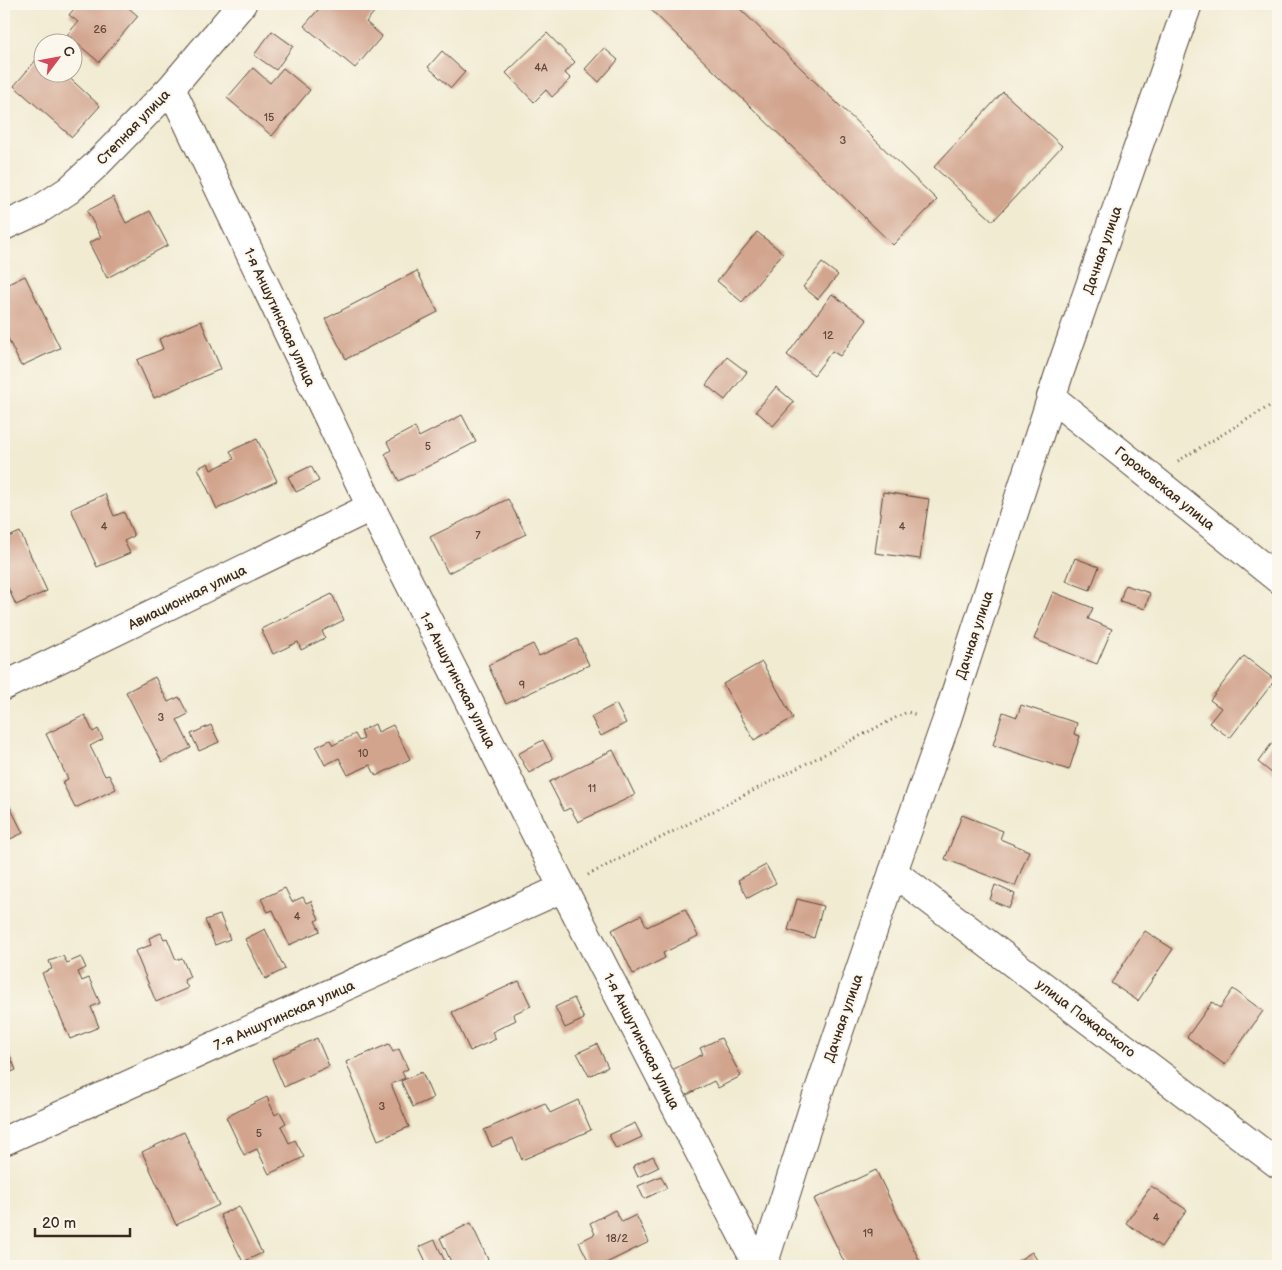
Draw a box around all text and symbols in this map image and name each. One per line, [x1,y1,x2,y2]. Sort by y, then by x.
house number: 26 [93,23,107,36]
north arrow [32,32,82,82]
text: С [59,43,79,60]
house number: 4А [534,61,548,74]
street label: Степная улица [93,86,174,169]
house number: 15 [264,111,274,124]
house number: 3 [840,134,847,147]
street label: Дачная улица [1079,203,1126,296]
street label: 1-я Аншутинская улица [240,245,319,390]
house number: 12 [823,329,834,342]
house number: 5 [425,440,431,453]
street label: Гороховская улица [1111,443,1219,534]
house number: 4 [101,520,108,533]
house number: 4 [899,520,906,533]
house number: 7 [475,529,481,542]
street label: Авиационная улица [124,561,250,634]
street label: Дачная улица [952,588,997,681]
street label: 1-я Аншутинская улица [416,609,500,752]
house number: 9 [519,679,525,692]
house number: 3 [158,711,165,724]
house number: 10 [358,747,369,760]
house number: 11 [588,782,596,795]
house number: 4 [294,910,301,923]
street label: 1-я Аншутинская улица [600,970,684,1113]
street label: Дачная улица [820,971,867,1064]
street label: 7-я Аншутинская улица [211,976,358,1054]
street label: улица Пожарского [1033,976,1139,1061]
house number: 3 [379,1100,386,1113]
house number: 5 [256,1127,262,1140]
scale bar [35,1205,130,1237]
house number: 4 [1153,1211,1160,1224]
text: 20 m [42,1214,76,1233]
house number: 19 [863,1227,873,1240]
house number: 18/2 [606,1232,629,1245]

